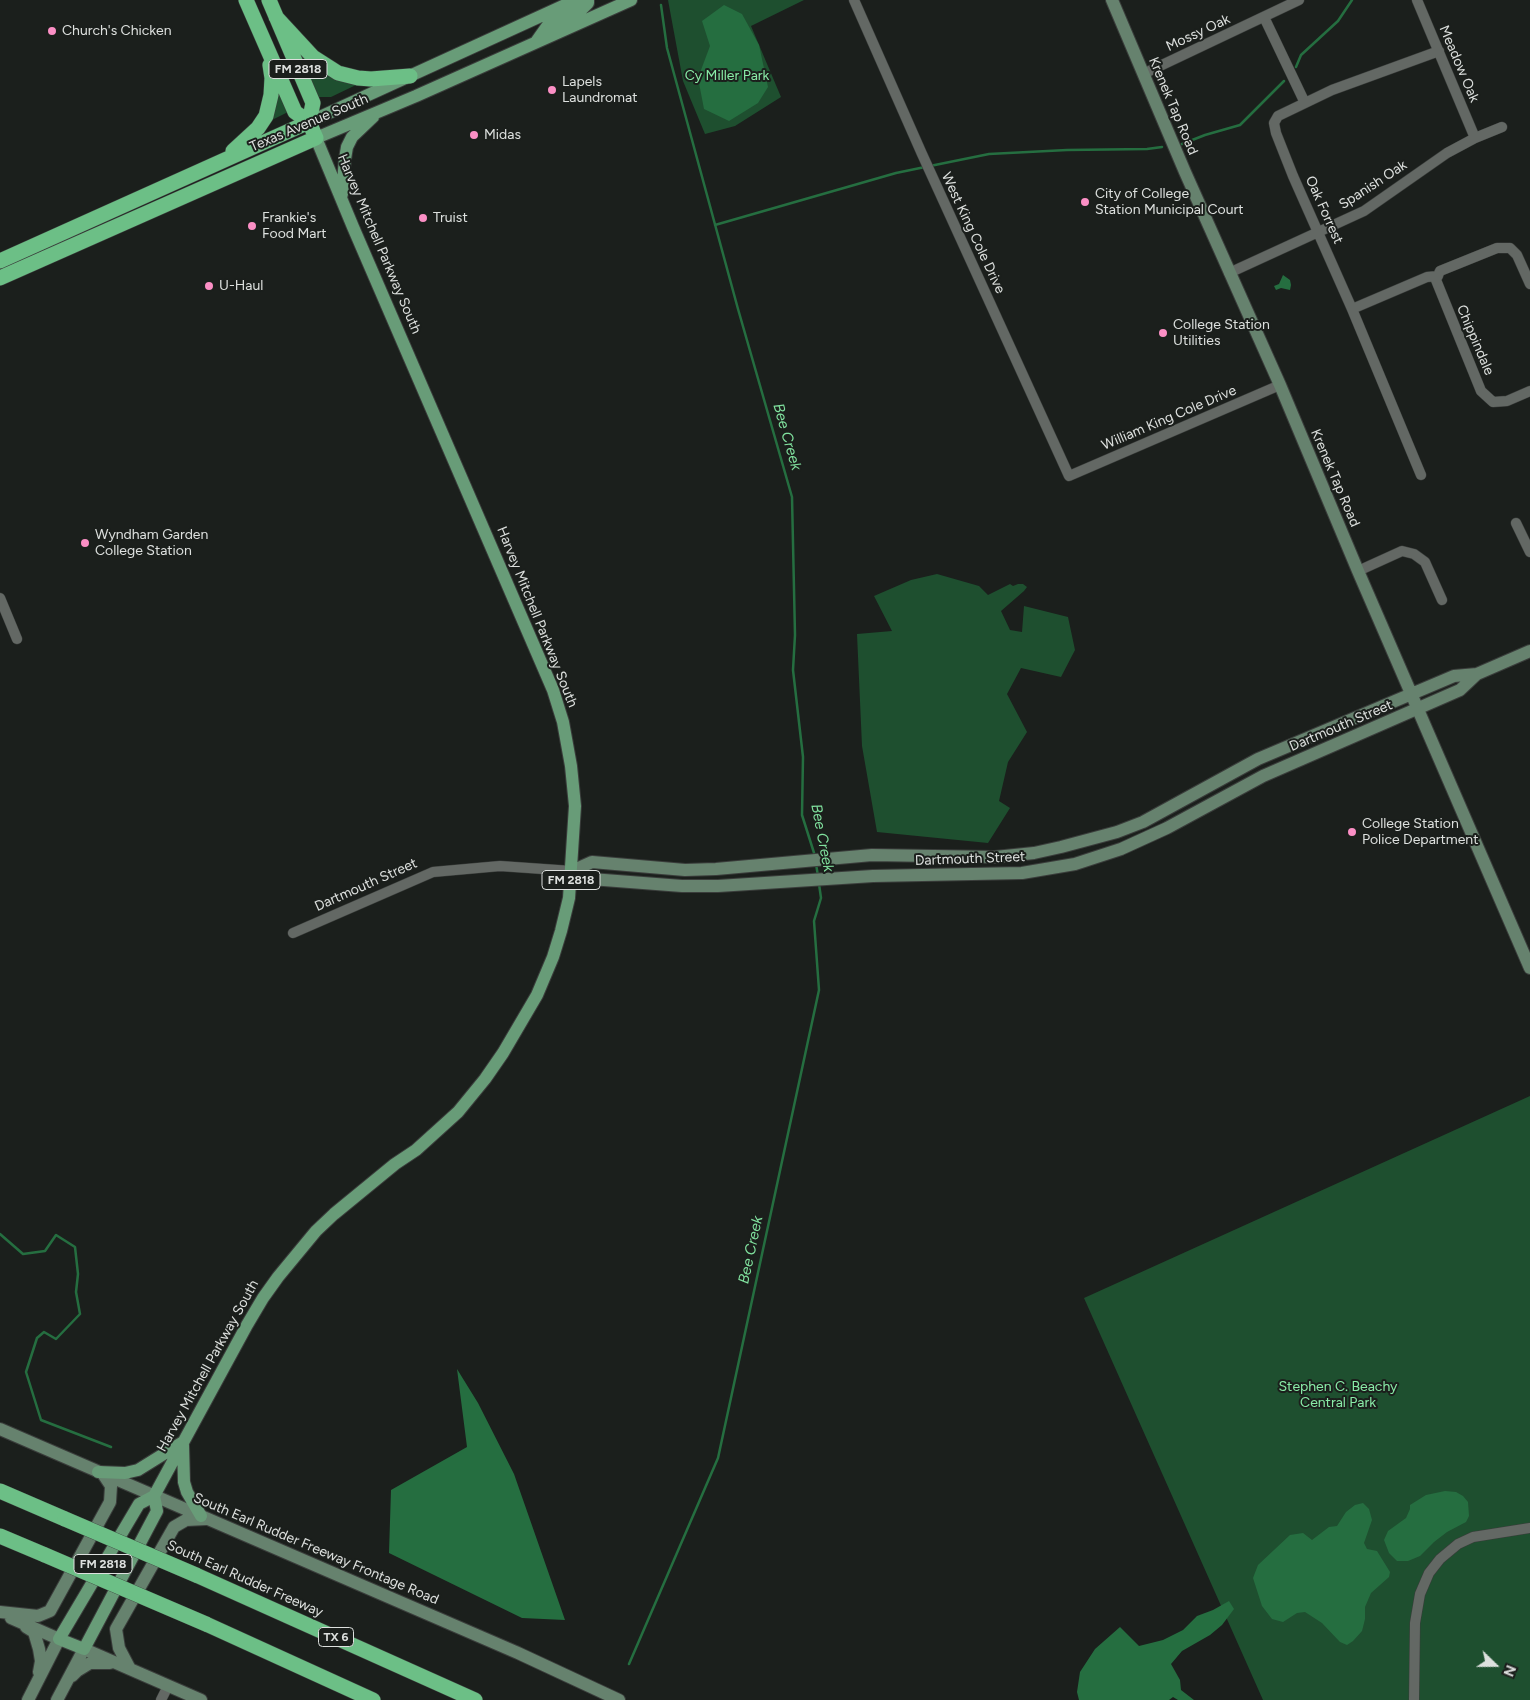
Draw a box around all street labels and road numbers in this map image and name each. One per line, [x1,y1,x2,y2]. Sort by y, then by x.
street label: Mossy Oak [1163,11,1233,55]
street label: Meadow Oak [1435,23,1483,105]
street label: Krenek Tap Road [1145,55,1201,157]
road number: FM 2818 [269,60,327,78]
street label: Texas Avenue South [247,91,371,155]
street label: Harvey Mitchell Parkway South [333,152,425,336]
street label: Spanish Oak [1336,157,1410,213]
street label: West King Cole Drive [938,170,1008,296]
street label: Oak Forrest [1302,173,1346,247]
street label: Chippindale [1453,302,1497,378]
street label: William King Cole Drive [1099,382,1239,454]
street label: Krenek Tap Road [1307,427,1363,529]
street label: Harvey Mitchell Parkway South [493,524,581,710]
street label: Dartmouth Street [1287,697,1395,755]
street label: Dartmouth Street [915,849,1025,869]
street label: Dartmouth Street [312,855,420,915]
road number: FM 2818 [542,870,600,890]
street label: Harvey Mitchell Parkway South [154,1277,262,1455]
street label: South Earl Rudder Freeway Frontage Road [191,1490,441,1608]
street label: South Earl Rudder Freeway [164,1537,326,1621]
road number: FM 2818 [74,1555,132,1574]
road number: TX 6 [318,1628,354,1646]

